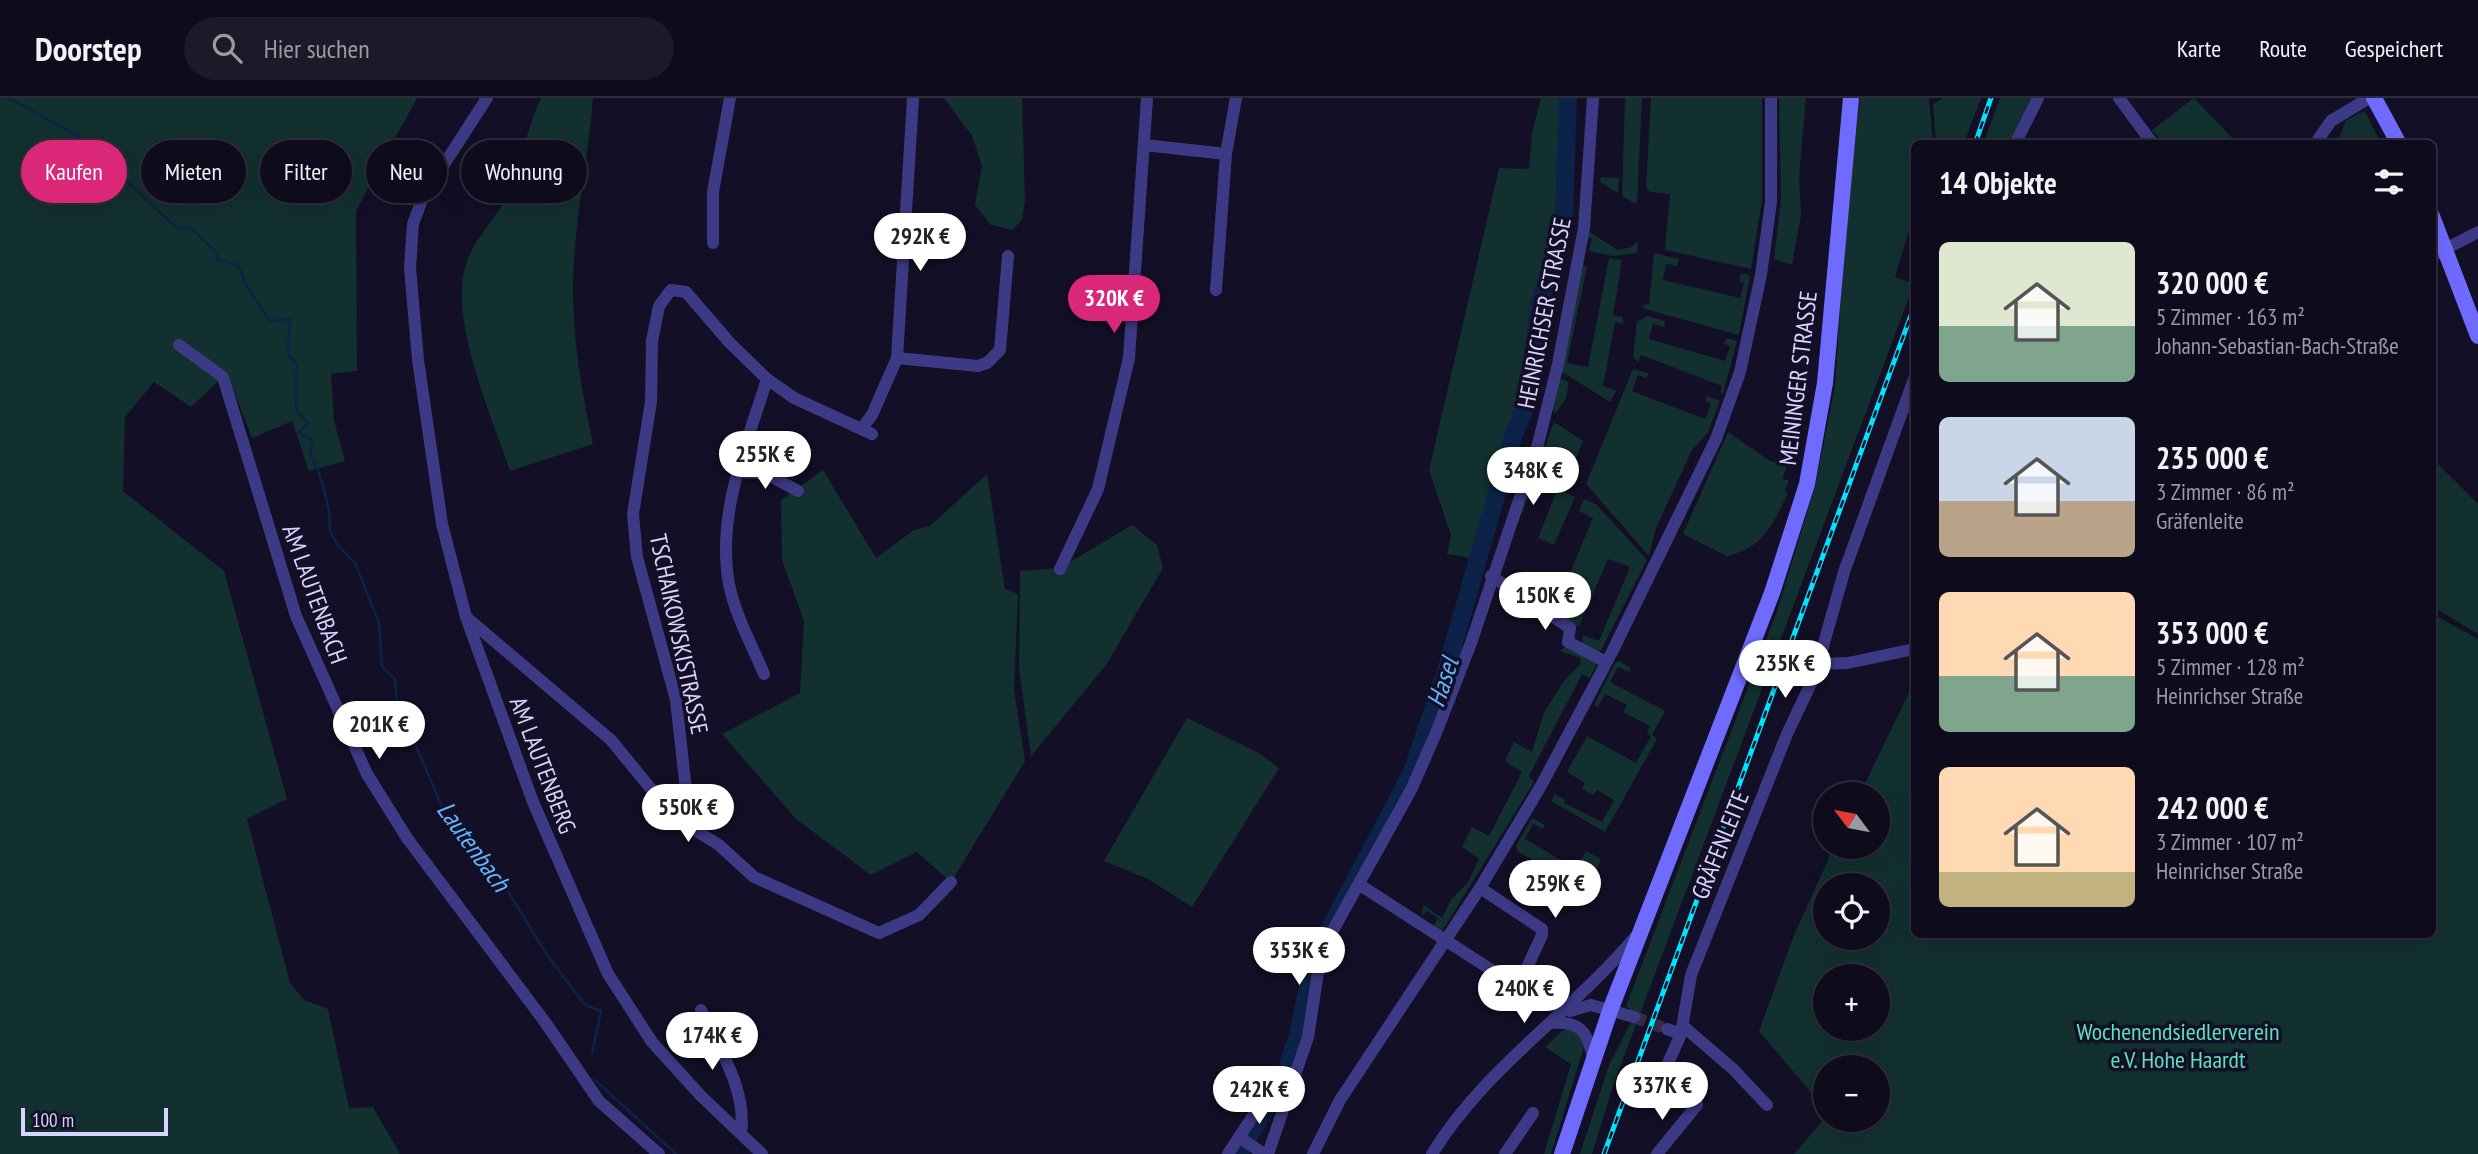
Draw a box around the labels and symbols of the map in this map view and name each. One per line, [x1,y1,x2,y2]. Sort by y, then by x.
pin: 292K € [863,214,977,273]
street label: HEINRICHSER STRASSE [1510,215,1578,411]
pin: 320K € [1057,275,1171,335]
street label: MEININGER STRASSE [1772,289,1824,467]
pin: 255K € [708,432,822,491]
pin: 348K € [1476,448,1590,507]
street label: AM LAUTENBACH [276,520,354,668]
street label: TSCHAIKOWSKISTRASSE [643,531,715,737]
pin: 150K € [1488,573,1602,632]
pin: 235K € [1728,640,1842,700]
water label: Hasel [1419,650,1466,711]
street label: AM LAUTENBERG [503,692,583,838]
pin: 201K € [322,702,436,761]
north arrow [1813,782,1890,859]
pin: 550K € [631,784,745,844]
street label: GRÄFENLEITE [1684,786,1756,904]
water label: Lautenbach [430,794,519,899]
pin: 259K € [1498,860,1612,920]
pin: 353K € [1242,928,1356,987]
pin: 240K € [1467,965,1581,1025]
pin: 174K € [655,1012,769,1072]
park label: Wochenendsiedlerverein e.V. Hohe Haardt [2076,1016,2280,1075]
pin: 337K € [1605,1062,1719,1122]
pin: 242K € [1202,1066,1316,1126]
scale bar [21,1105,168,1137]

